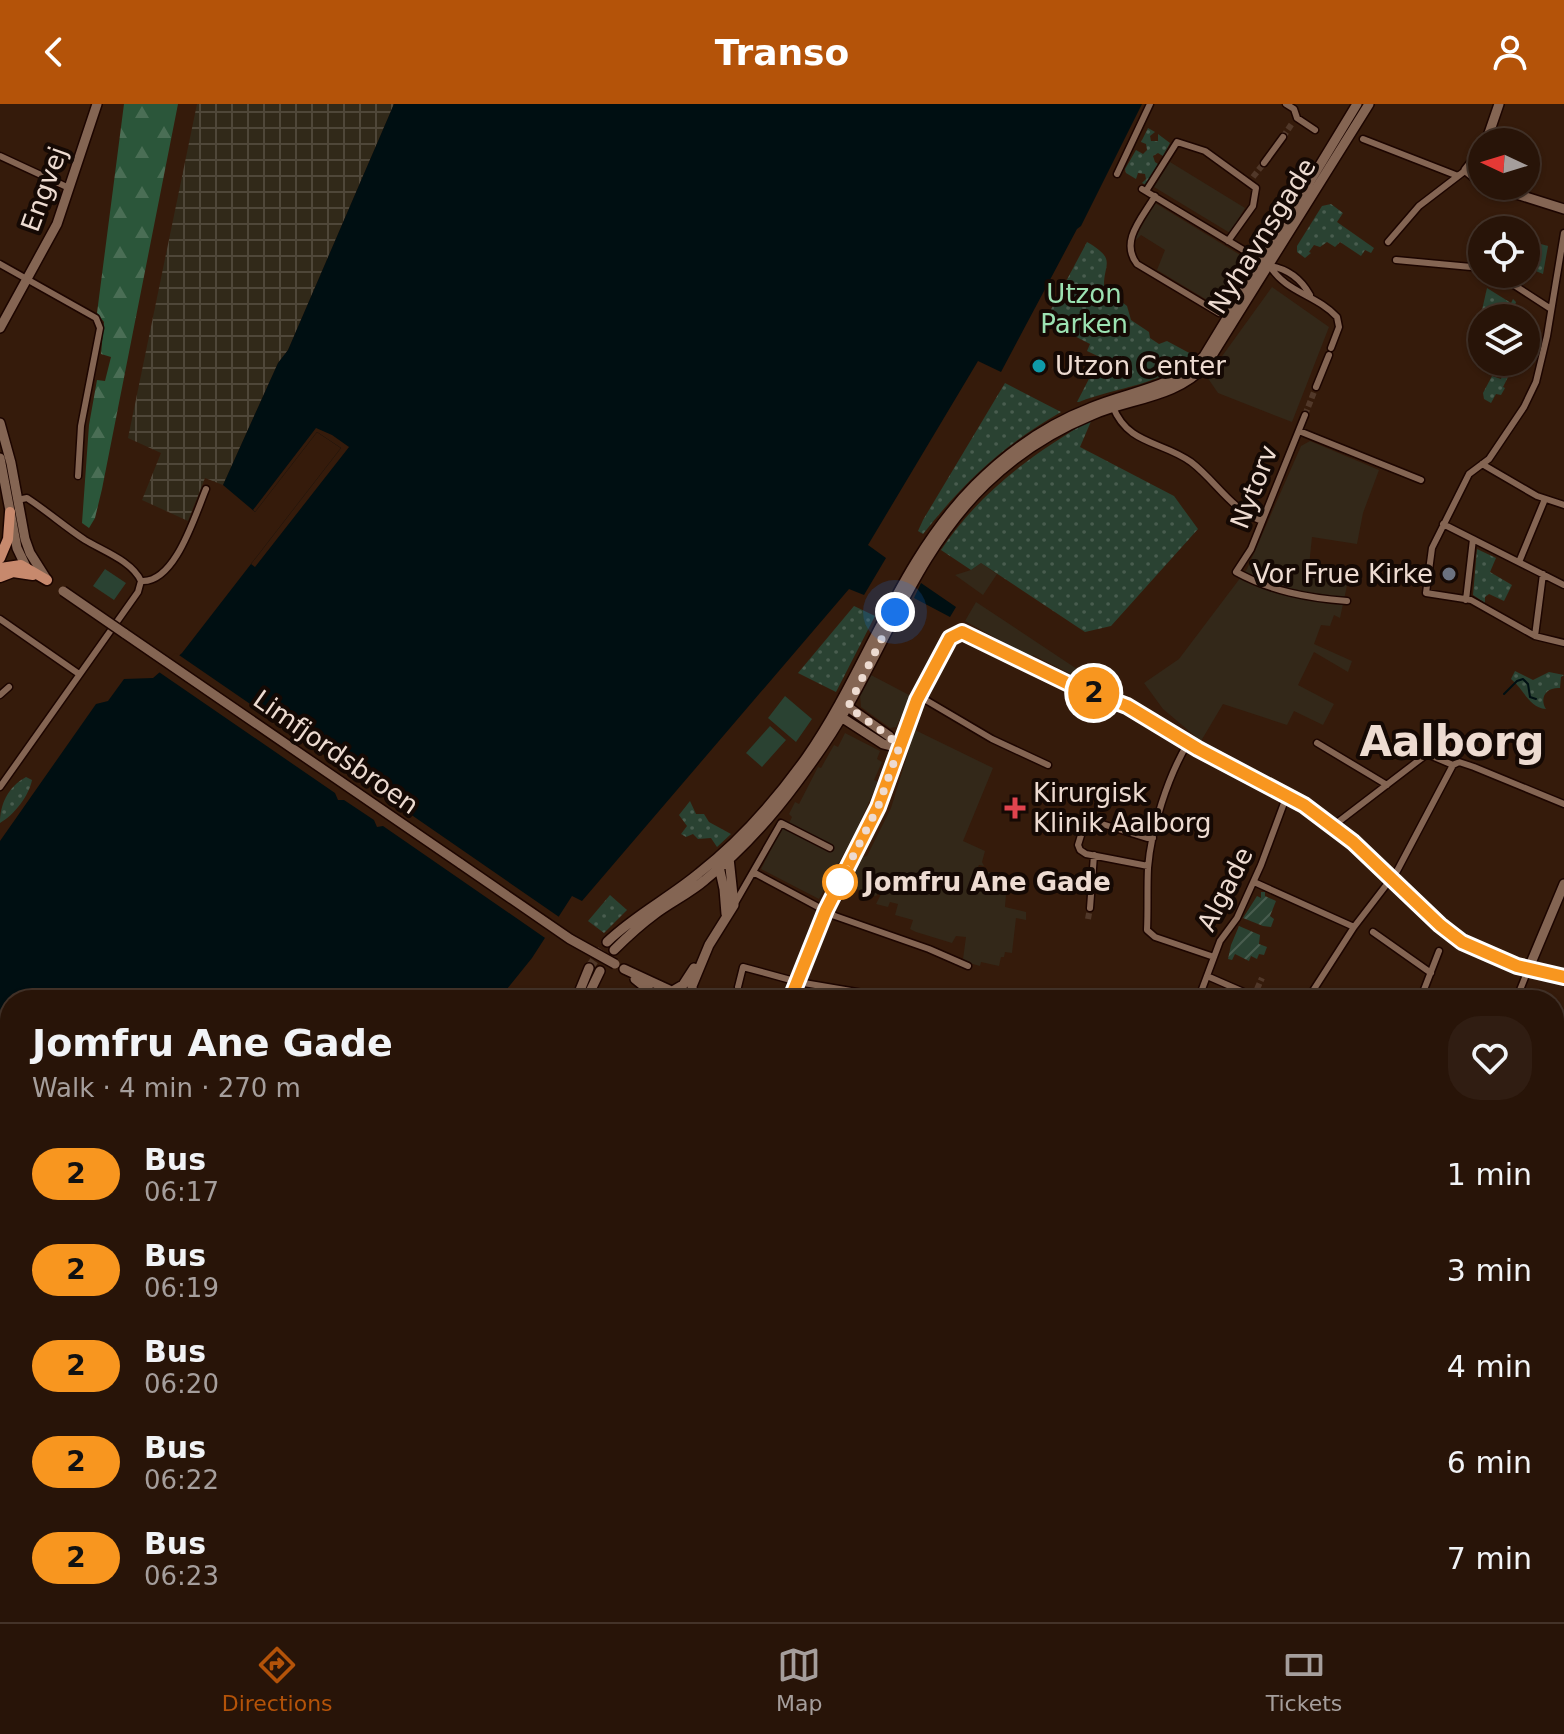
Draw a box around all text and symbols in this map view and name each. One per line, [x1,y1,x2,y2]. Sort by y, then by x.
icon: back [32,30,76,74]
icon: person [1488,30,1532,74]
text: Transo [715,32,849,73]
north arrow [1468,128,1540,200]
map controls [1468,128,1540,376]
street label: Engvej [15,143,73,235]
street label: Nyhavnsgade [1202,153,1322,319]
button: locate [1468,216,1540,288]
park label: Utzon Parken [1040,279,1128,339]
button: layers [1468,304,1540,376]
place label: Utzon Center [1055,351,1226,381]
marker: Utzon Center [1030,357,1048,375]
street label: Nytorv [1224,441,1284,533]
place label: Vor Frue Kirke [1253,559,1433,589]
marker: Vor Frue Kirke [1440,565,1458,583]
your location [875,592,915,632]
line badge: 2 [1068,667,1120,719]
text: 2 [1084,676,1104,709]
street label: Limfjordsbroen [248,684,424,820]
district label: Aalborg [1360,717,1544,766]
place label: Kirurgisk Klinik Aalborg [1033,778,1212,838]
marker: Kirurgisk Klinik Aalborg [1004,797,1026,819]
street label: Algade [1191,842,1259,936]
marker: Jomfru Ane Gade [823,865,857,899]
place label: Jomfru Ane Gade [862,867,1111,897]
button: heart [1448,1016,1532,1100]
text: Jomfru Ane Gade [32,1021,393,1065]
text: Walk · 4 min · 270 m [32,1073,301,1103]
text: Bus [144,1142,206,1177]
text: 2 [66,1157,86,1190]
text: 1 min [1447,1157,1532,1192]
text: 06:17 [144,1177,219,1207]
text: Bus [144,1238,206,1273]
text: 2 [66,1253,86,1286]
text: 3 min [1447,1253,1532,1288]
text: 06:19 [144,1273,219,1303]
text: Bus [144,1334,206,1369]
text: 2 [66,1349,86,1382]
text: 4 min [1447,1349,1532,1384]
text: 06:20 [144,1369,219,1399]
text: Bus [144,1430,206,1465]
text: 2 [66,1445,86,1478]
text: 6 min [1447,1445,1532,1480]
text: 06:22 [144,1465,219,1495]
text: Bus [144,1526,206,1561]
text: 2 [66,1541,86,1574]
text: 7 min [1447,1541,1532,1576]
text: 06:23 [144,1561,219,1591]
tab: Directions [222,1643,333,1716]
tab: Map [776,1643,822,1716]
tab: Tickets [1266,1643,1342,1716]

